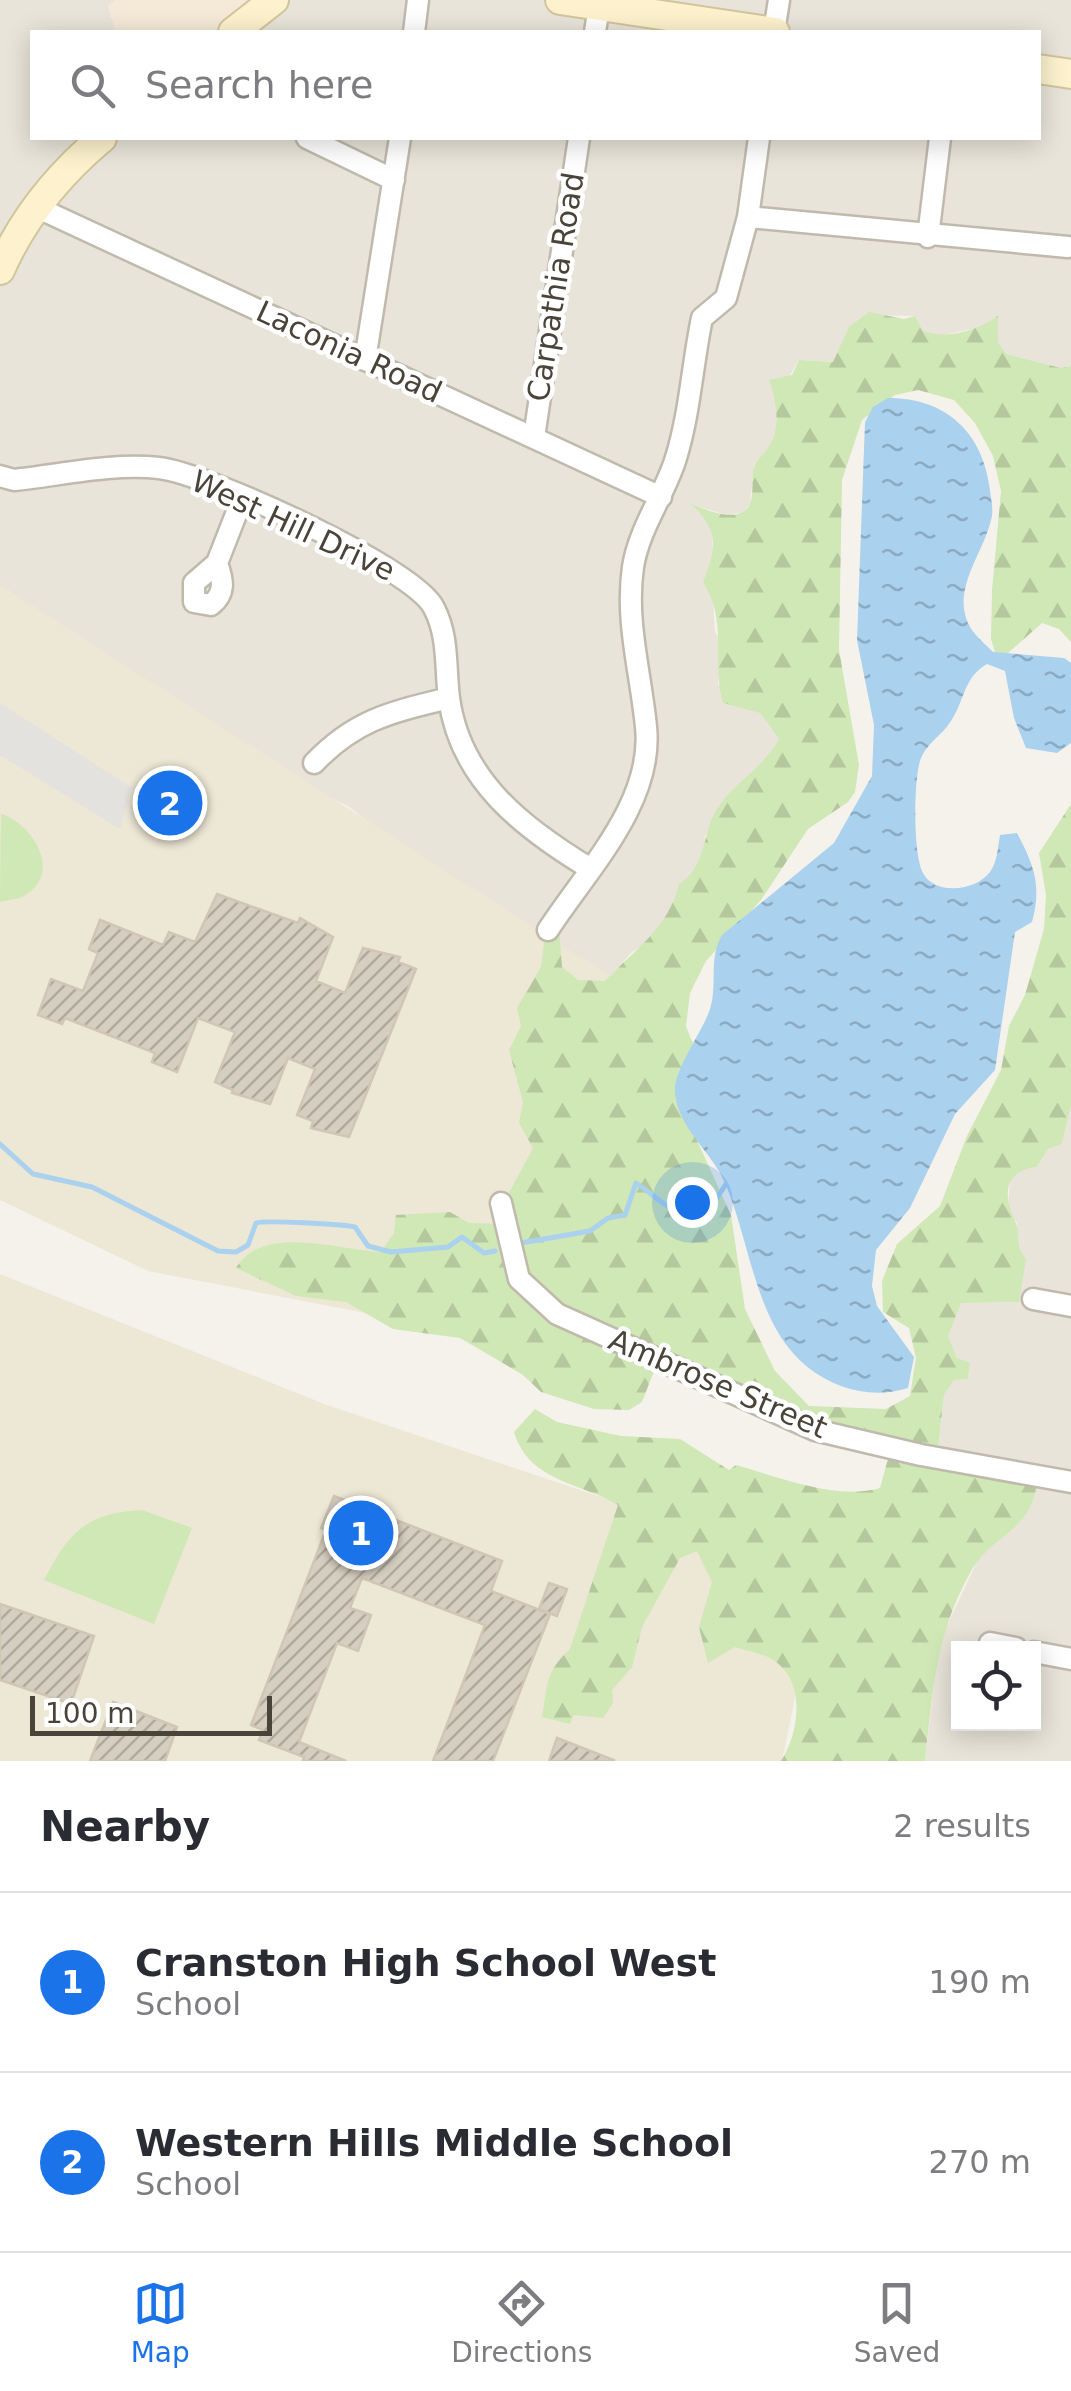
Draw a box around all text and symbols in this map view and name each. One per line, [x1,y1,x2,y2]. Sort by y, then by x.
search box [30,30,1041,140]
icon: search [65,58,120,113]
text: Search here [145,63,373,107]
street label: Carpathia Road [520,170,591,404]
street label: Laconia Road [251,293,447,410]
street label: West Hill Drive [186,463,400,588]
pin: 2 [138,766,202,840]
your location [667,1177,718,1228]
street label: Ambrose Street [604,1322,833,1445]
pin: 1 [328,1496,394,1570]
map controls [951,1641,1041,1731]
button: locate [951,1641,1041,1731]
scale bar [30,1691,272,1736]
text: 100 m [45,1697,135,1730]
text: Nearby [40,1802,210,1851]
text: 2 results [893,1807,1031,1845]
text: Cranston High School West [135,1941,716,1985]
text: 1 [61,1963,84,2001]
text: 190 m [929,1963,1031,2001]
text: School [135,1985,241,2023]
text: Western Hills Middle School [135,2121,733,2165]
text: 2 [61,2143,84,2181]
text: 270 m [929,2143,1031,2181]
text: School [135,2165,241,2203]
tab: Map [131,2276,190,2369]
tab: Directions [451,2276,592,2369]
tab: Saved [854,2276,940,2369]

